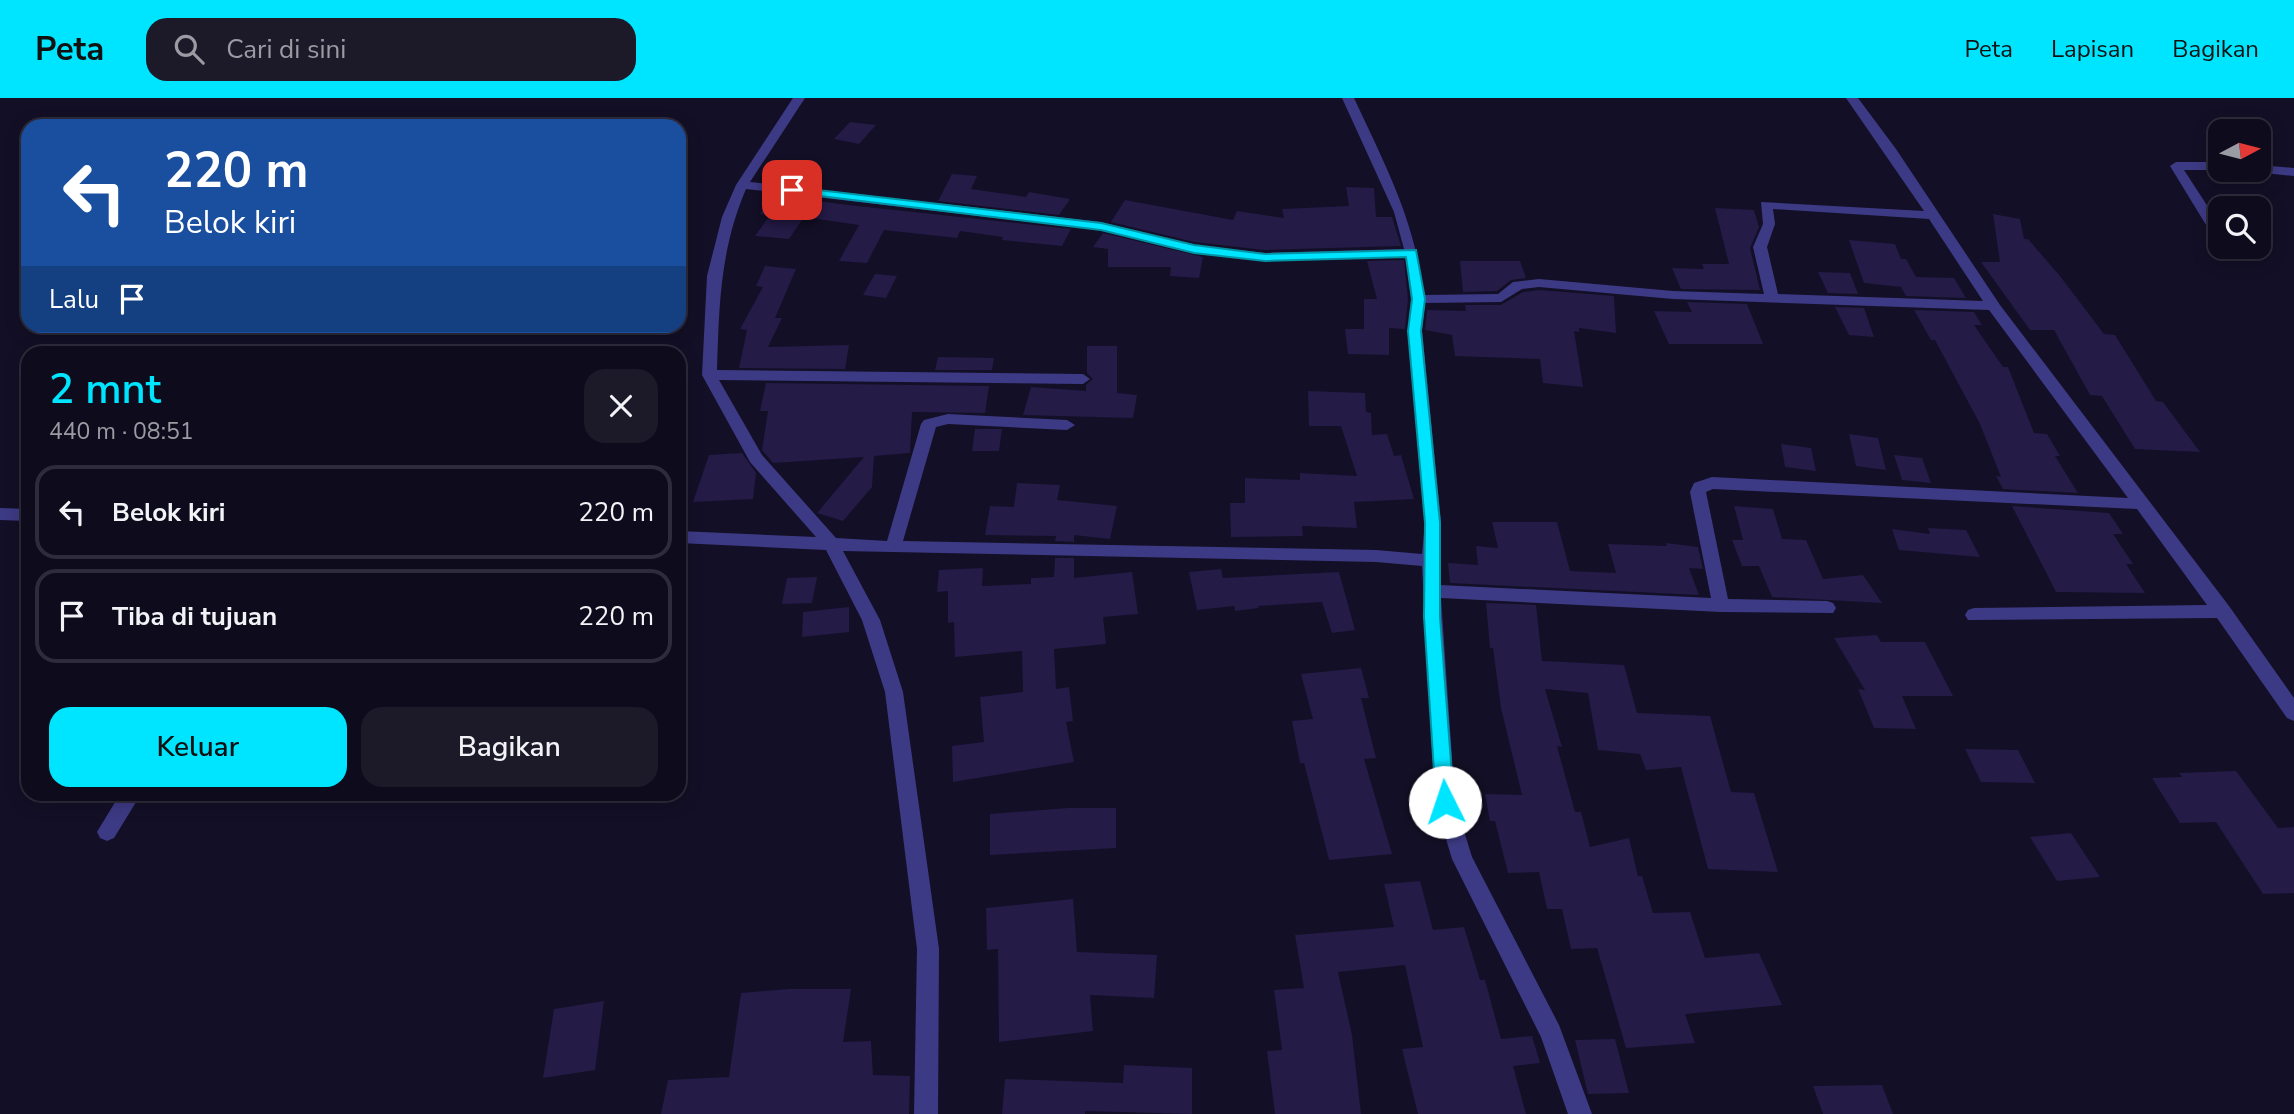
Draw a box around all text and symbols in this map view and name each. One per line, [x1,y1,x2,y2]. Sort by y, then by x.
search box [146,18,636,81]
text: Peta [35,27,104,72]
icon: search [170,30,208,68]
text: Cari di sini [226,32,346,67]
text: Peta [1964,33,2013,65]
text: Lapisan [2051,33,2134,65]
text: Bagikan [2172,33,2259,65]
north arrow [2208,119,2272,182]
map controls [2208,119,2271,259]
text: 220 m [164,137,308,204]
icon: left [49,147,140,238]
pin [762,160,822,220]
icon: arrive [773,171,811,209]
button: search [2208,196,2271,259]
text: Belok kiri [164,201,296,244]
icon: arrive [113,280,151,318]
text: Lalu [49,282,99,317]
text: 2 mnt [49,361,161,418]
button: close [584,369,658,443]
text: 440 m · 08:51 [49,416,194,447]
icon: left [53,493,91,531]
text: Belok kiri [112,495,225,530]
text: 220 m [578,495,654,530]
icon: arrive [53,597,91,635]
text: Tiba di tujuan [112,599,277,634]
text: 220 m [578,599,654,634]
button: Keluar [49,707,347,787]
button: Bagikan [361,707,658,787]
position arrow [1408,765,1482,839]

